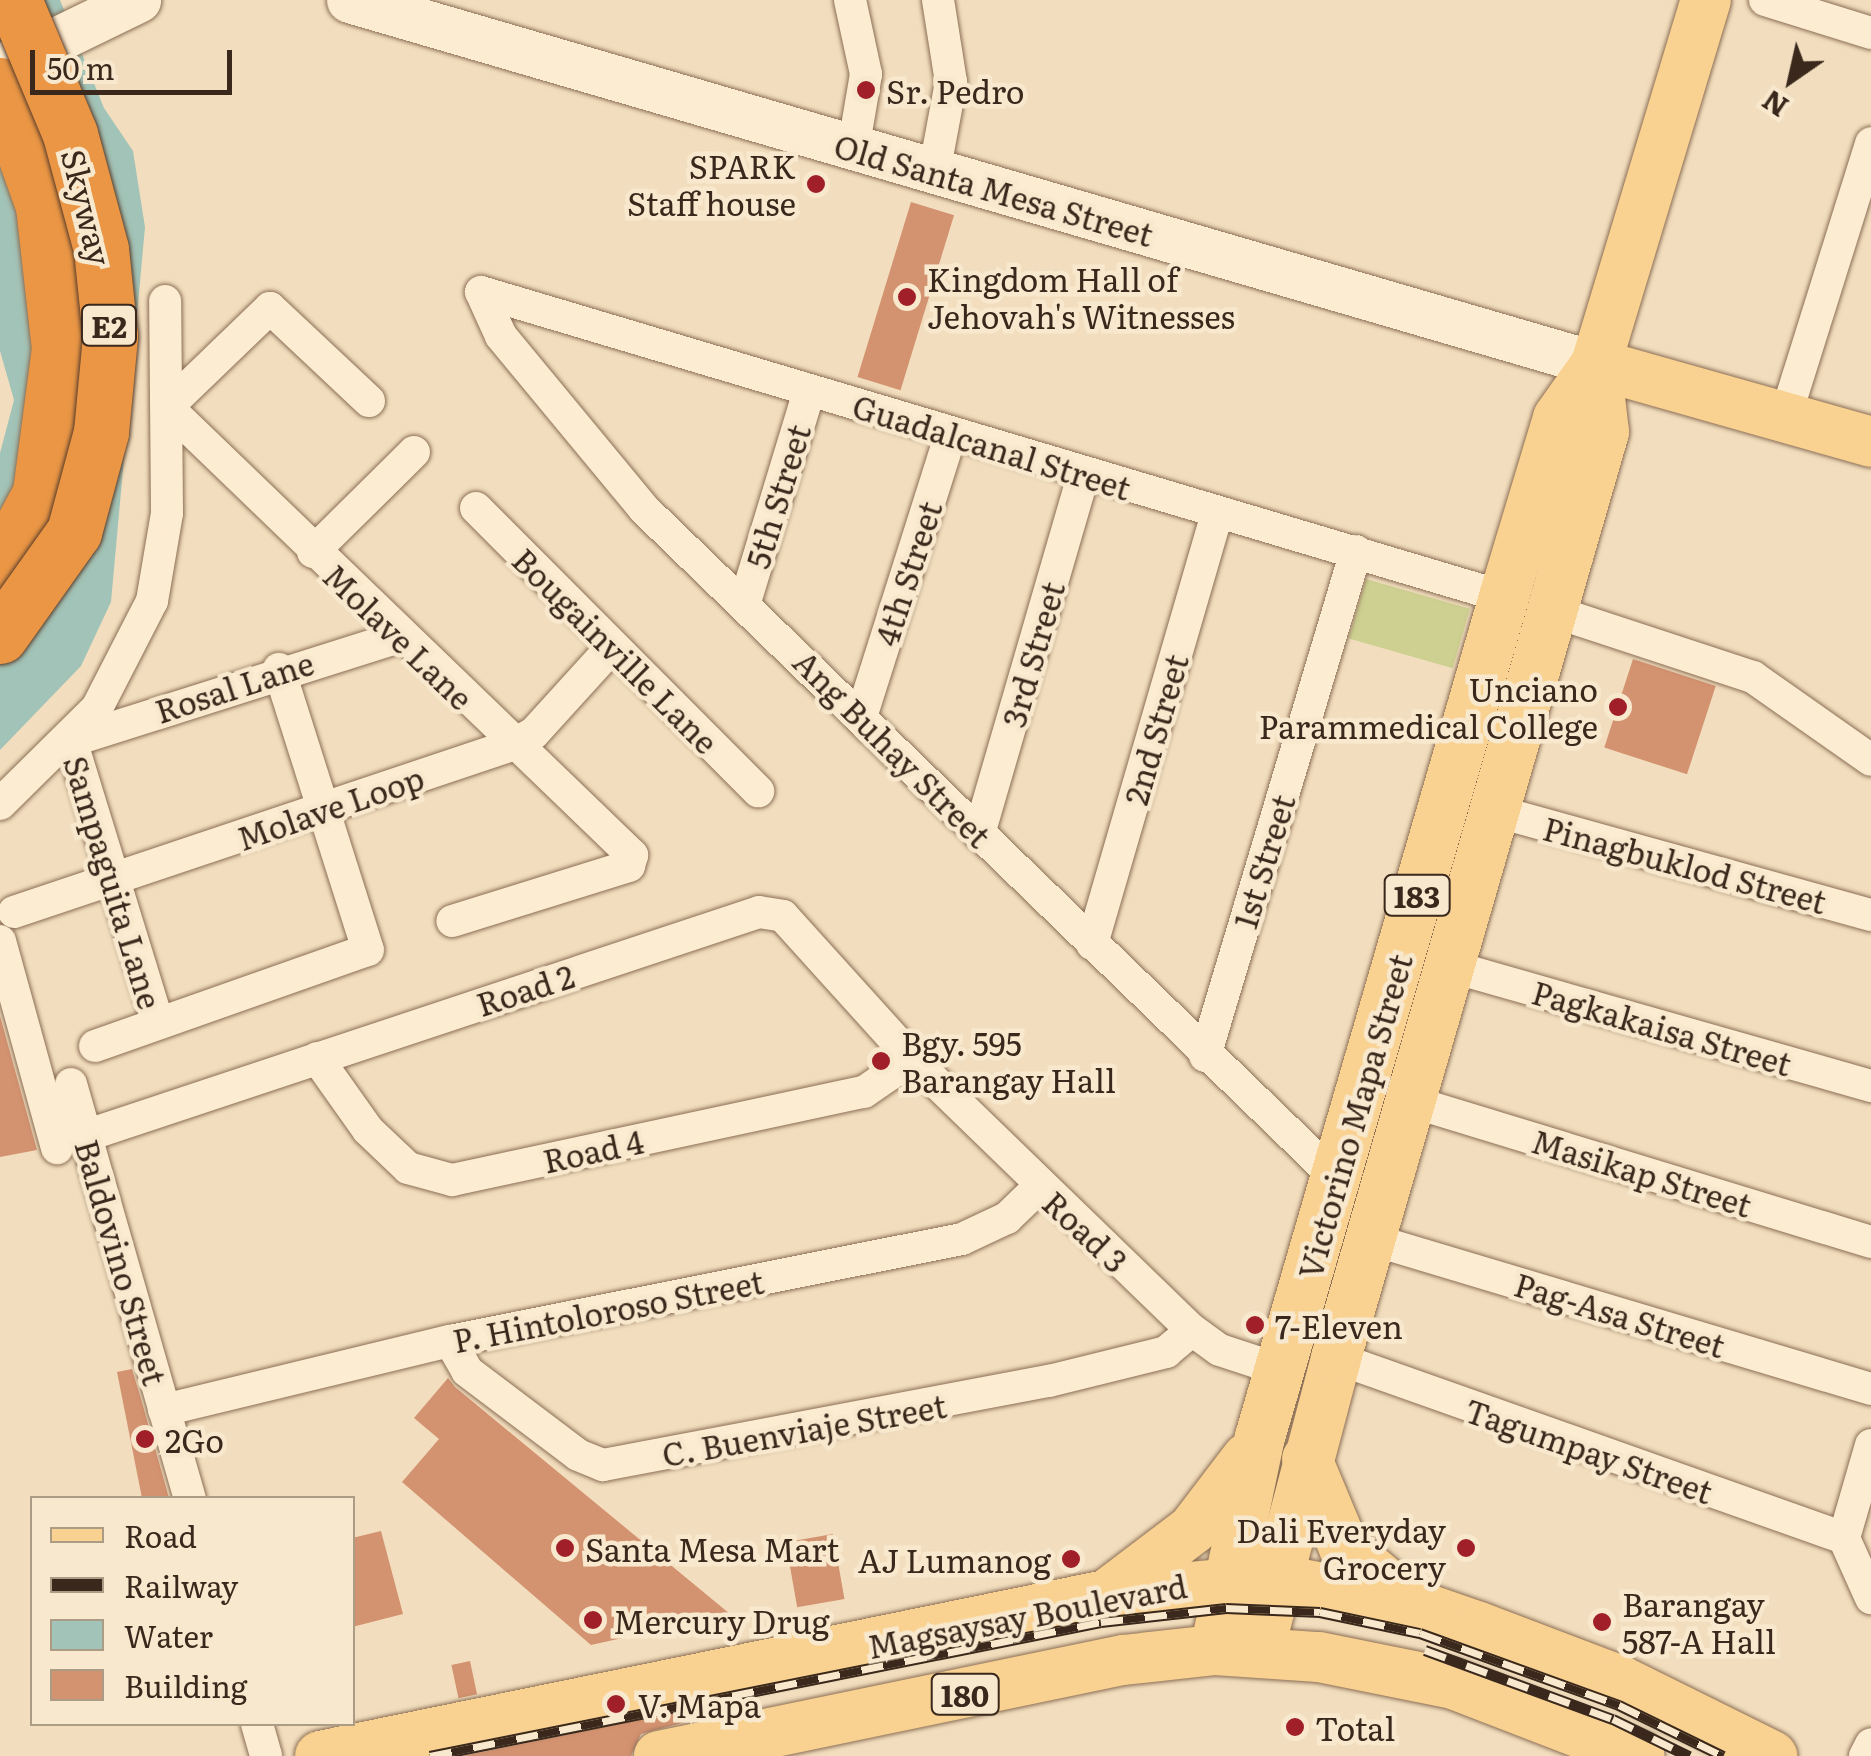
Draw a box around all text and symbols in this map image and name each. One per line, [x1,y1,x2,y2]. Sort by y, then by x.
scale bar [35,30,238,92]
north arrow [1741,30,1841,130]
text: 50 m [47,45,115,89]
place label: Sr. Pedro [886,71,1025,109]
marker: Sr. Pedro [855,79,877,101]
text: N [1753,81,1796,129]
street label: Old Santa Mesa Street [830,125,1158,253]
street label: Skyway [55,145,121,269]
place label: SPARK Staff house [627,147,796,222]
marker: SPARK Staff house [805,173,827,195]
place label: Kingdom Hall of Jehovah's Witnesses [927,260,1235,335]
marker: Kingdom Hall of Jehovah's Witnesses [896,286,918,308]
road number: E2 [79,300,139,350]
street label: Guadalcanal Street [848,385,1136,507]
street label: 5th Street [737,419,817,573]
street label: 4th Street [866,496,948,650]
street label: Bougainville Lane [506,540,726,760]
street label: Molave Lane [316,555,482,717]
street label: 3rd Street [993,577,1071,731]
street label: Rosal Lane [150,642,318,730]
street label: Ang Buhay Street [787,642,999,854]
street label: 2nd Street [1115,649,1195,809]
place label: Unciano Parammedical College [1259,670,1598,745]
marker: Unciano Parammedical College [1607,696,1629,718]
street label: Sampaguita Lane [57,751,171,1013]
street label: Molave Loop [232,757,428,857]
street label: 1st Street [1224,789,1302,933]
street label: Pinagbuklod Street [1539,808,1831,920]
road number: 183 [1382,870,1452,920]
street label: Victorino Mapa Street [1289,949,1419,1283]
street label: Road 2 [471,955,579,1023]
street label: Pagkakaisa Street [1528,972,1796,1082]
place label: Bgy. 595 Barangay Hall [901,1024,1116,1099]
marker: Bgy. 595 Barangay Hall [870,1050,892,1072]
street label: Masikap Street [1528,1120,1756,1224]
street label: Road 4 [539,1121,647,1179]
street label: Baldovino Street [69,1135,175,1389]
street label: Road 3 [1036,1182,1136,1280]
street label: P. Hintoloroso Street [449,1261,767,1359]
street label: Pag-Asa Street [1510,1264,1730,1364]
place label: 7-Eleven [1275,1306,1403,1344]
marker: 7-Eleven [1244,1314,1266,1336]
street label: C. Buenviaje Street [659,1385,949,1473]
street label: Tagumpay Street [1460,1390,1718,1510]
place label: 2Go [165,1420,224,1458]
marker: 2Go [134,1428,156,1450]
legend [30,1496,355,1726]
place label: Dali Everyday Grocery [1236,1511,1446,1586]
text: Road [124,1513,197,1557]
place label: Santa Mesa Mart [585,1529,839,1567]
marker: Santa Mesa Mart [554,1537,576,1559]
marker: Dali Everyday Grocery [1455,1537,1477,1559]
place label: AJ Lumanog [858,1540,1051,1578]
marker: AJ Lumanog [1060,1548,1082,1570]
text: Railway [124,1563,238,1607]
street label: Magsaysay Boulevard [864,1565,1190,1665]
place label: Barangay 587-A Hall [1622,1585,1776,1660]
place label: Mercury Drug [613,1601,830,1639]
marker: Mercury Drug [582,1609,604,1631]
marker: Barangay 587-A Hall [1591,1611,1613,1633]
text: Water [124,1613,213,1657]
text: Building [124,1663,248,1707]
road number: 180 [930,1669,1000,1719]
place label: V. Mapa [638,1685,761,1723]
marker: V. Mapa [603,1691,629,1717]
place label: Total [1315,1708,1395,1746]
marker: Total [1284,1716,1306,1738]

